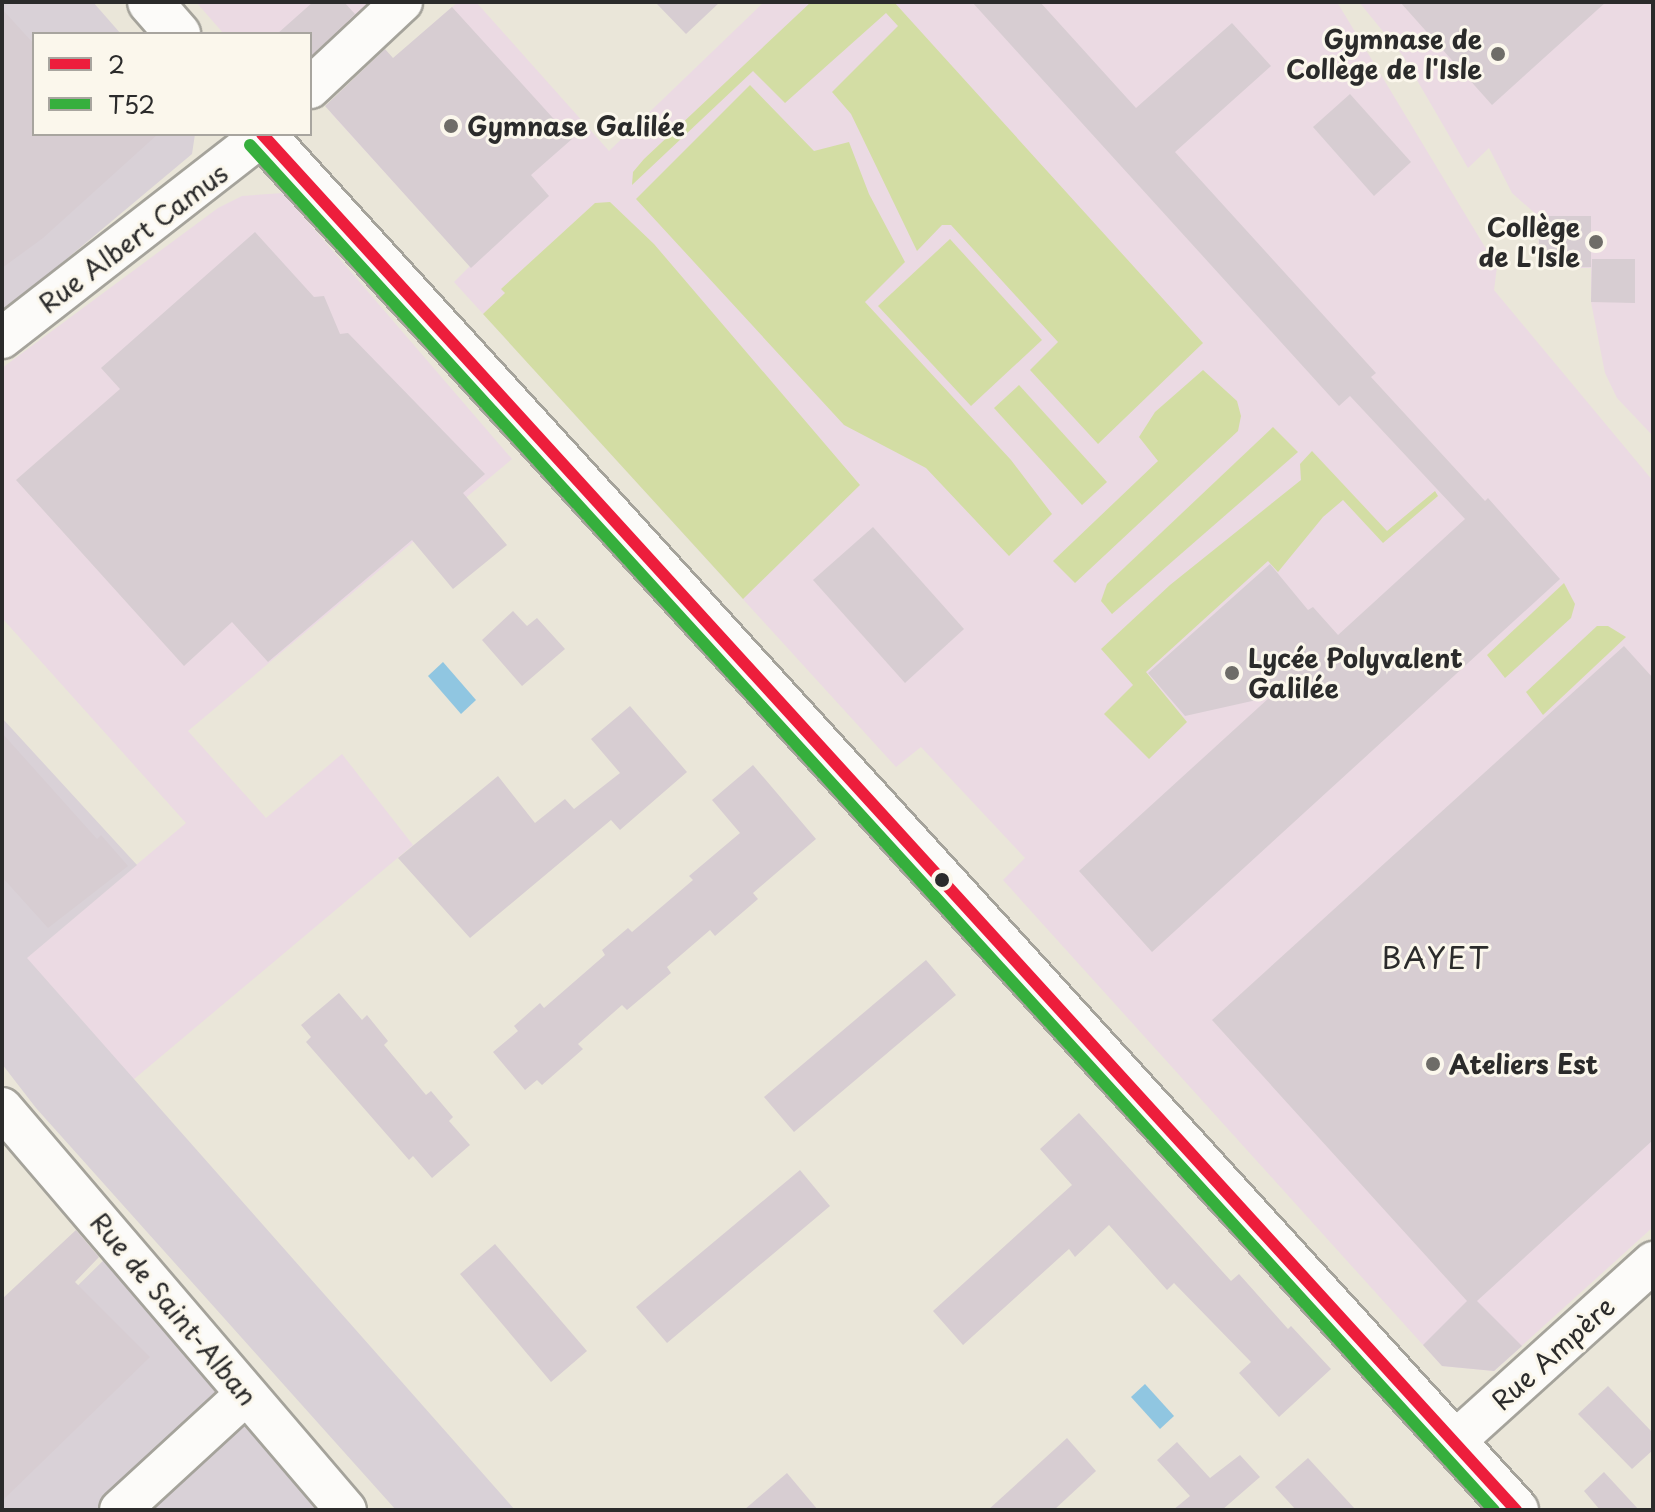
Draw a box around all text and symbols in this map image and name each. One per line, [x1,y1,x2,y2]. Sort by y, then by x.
place label: Gymnase de Collège de l'Isle [1284,23,1482,84]
legend [32,32,312,136]
marker: Gymnase de Collège de l'Isle [1489,45,1507,63]
text: 2 [108,46,125,82]
text: T52 [108,86,155,122]
place label: Gymnase Galilée [467,110,686,142]
marker: Gymnase Galilée [442,117,460,135]
street label: Rue Albert Camus [32,157,234,319]
place label: Collège de L'Isle [1478,211,1580,272]
marker: Collège de L'Isle [1587,233,1605,251]
place label: Lycée Polyvalent Galilée [1248,642,1464,704]
marker: Lycée Polyvalent Galilée [1223,664,1241,682]
unlabelled marker [934,872,950,888]
district label: BAYET [1381,939,1491,975]
place label: Ateliers Est [1449,1048,1599,1080]
marker: Ateliers Est [1424,1055,1442,1073]
street label: Rue de Saint-Alban [83,1205,265,1413]
street label: Rue Ampère [1485,1289,1621,1417]

